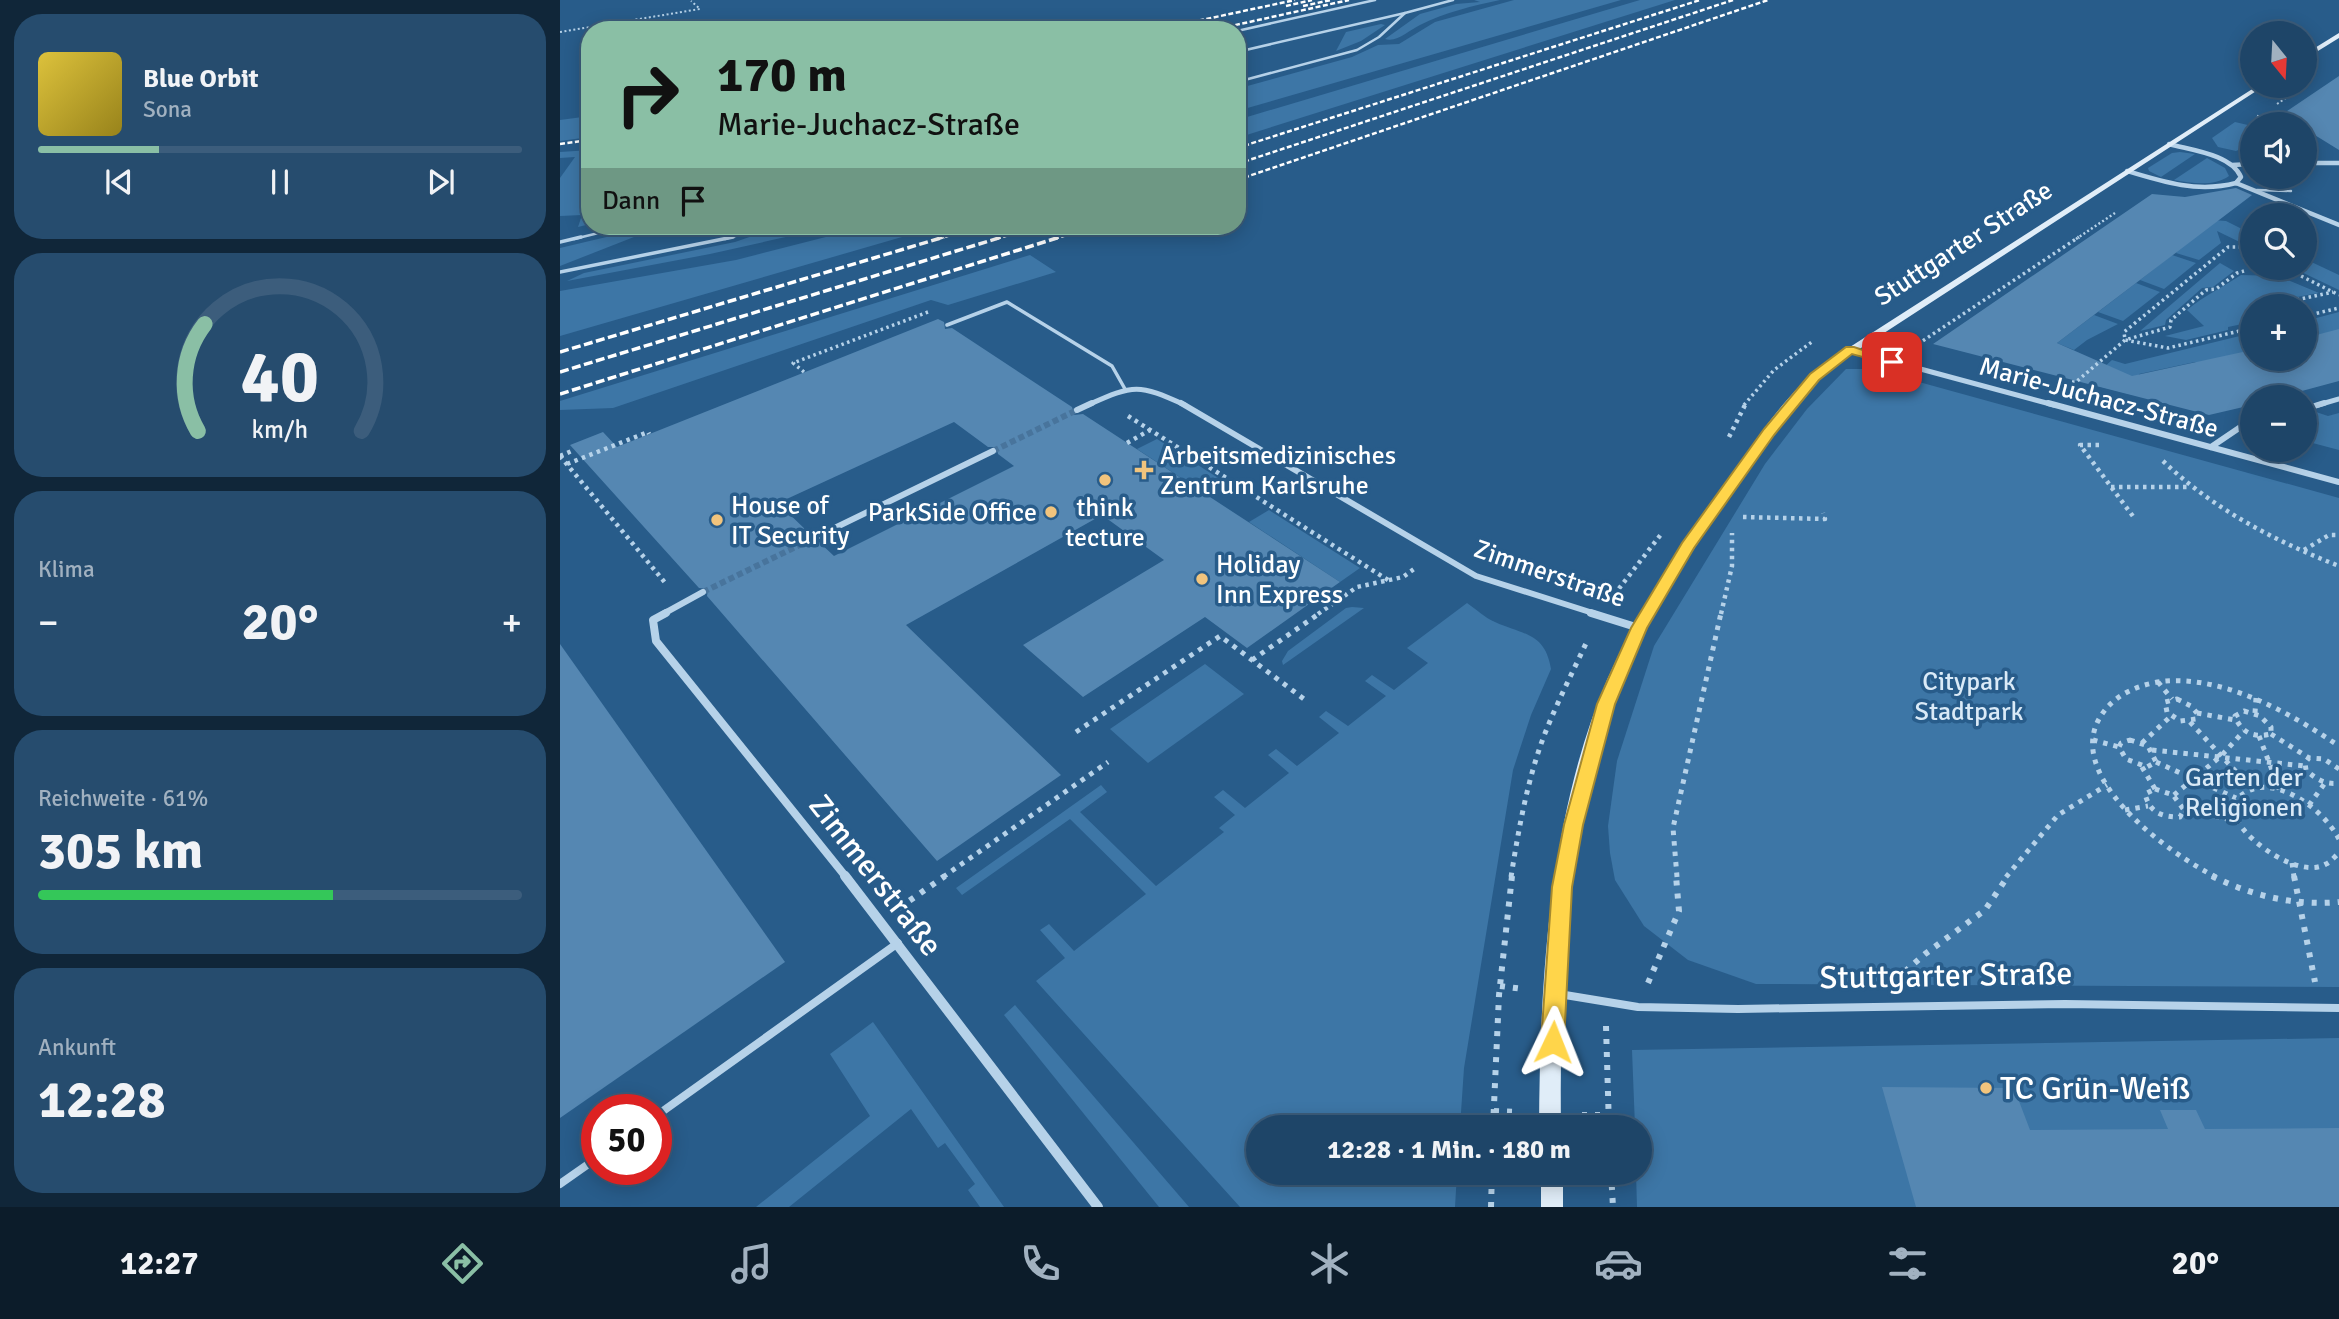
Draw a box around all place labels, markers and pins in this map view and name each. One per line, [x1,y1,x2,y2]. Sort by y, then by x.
pin [1862,332,1922,392]
place label: Arbeitsmedizinisches Zentrum Karlsruhe [1160,440,1396,502]
marker: Arbeitsmedizinisches Zentrum Karlsruhe [1134,460,1154,480]
marker: think tecture [1097,472,1113,488]
place label: House of IT Security [731,490,849,552]
place label: think tecture [1065,492,1145,554]
place label: ParkSide Office [868,497,1037,529]
marker: ParkSide Office [1043,504,1059,520]
marker: House of IT Security [709,512,725,528]
place label: Holiday Inn Express [1216,549,1343,611]
marker: Holiday Inn Express [1194,571,1210,587]
place label: TC Grün-Weiß [2000,1069,2190,1108]
marker: TC Grün-Weiß [1978,1080,1994,1096]

